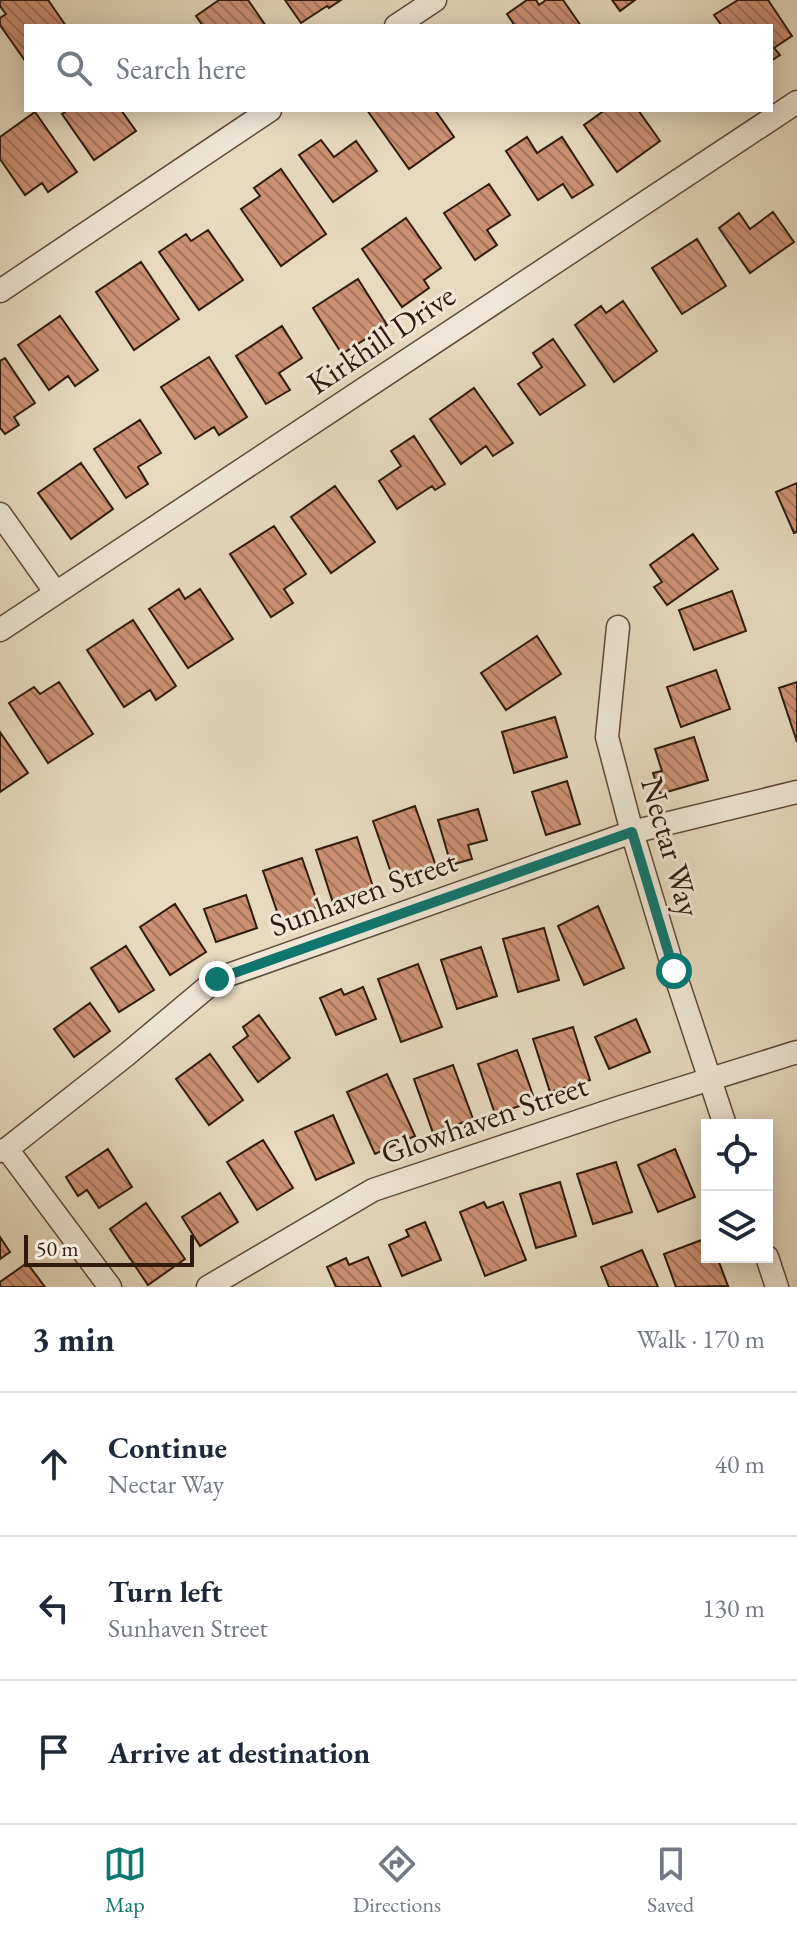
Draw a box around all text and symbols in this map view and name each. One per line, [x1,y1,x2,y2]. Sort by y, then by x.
search box [24,24,773,112]
icon: search [52,46,96,90]
text: Search here [116,49,246,88]
street label: Kirkhill Drive [299,274,463,404]
street label: Nectar Way [631,772,711,922]
street label: Sunhaven Street [263,840,463,946]
route start [656,953,692,989]
route end [199,961,235,997]
street label: Glowhaven Street [375,1064,593,1174]
map controls [701,1119,773,1263]
button: locate [701,1119,773,1191]
button: layers [701,1191,773,1263]
scale bar [24,1231,194,1267]
text: 50 m [36,1234,79,1263]
text: 3 min [32,1317,115,1361]
text: Walk · 170 m [637,1322,765,1356]
text: Continue [108,1428,227,1467]
icon: ahead [32,1442,76,1486]
text: 40 m [715,1447,765,1481]
text: Nectar Way [108,1467,224,1501]
text: Turn left [108,1572,222,1611]
icon: left [32,1586,76,1630]
text: 130 m [702,1591,765,1625]
text: Sunhaven Street [108,1611,268,1645]
icon: arrive [32,1730,76,1774]
text: Arrive at destination [108,1733,370,1772]
tab: Map [103,1842,147,1919]
tab: Directions [353,1842,441,1919]
tab: Saved [647,1842,694,1919]

